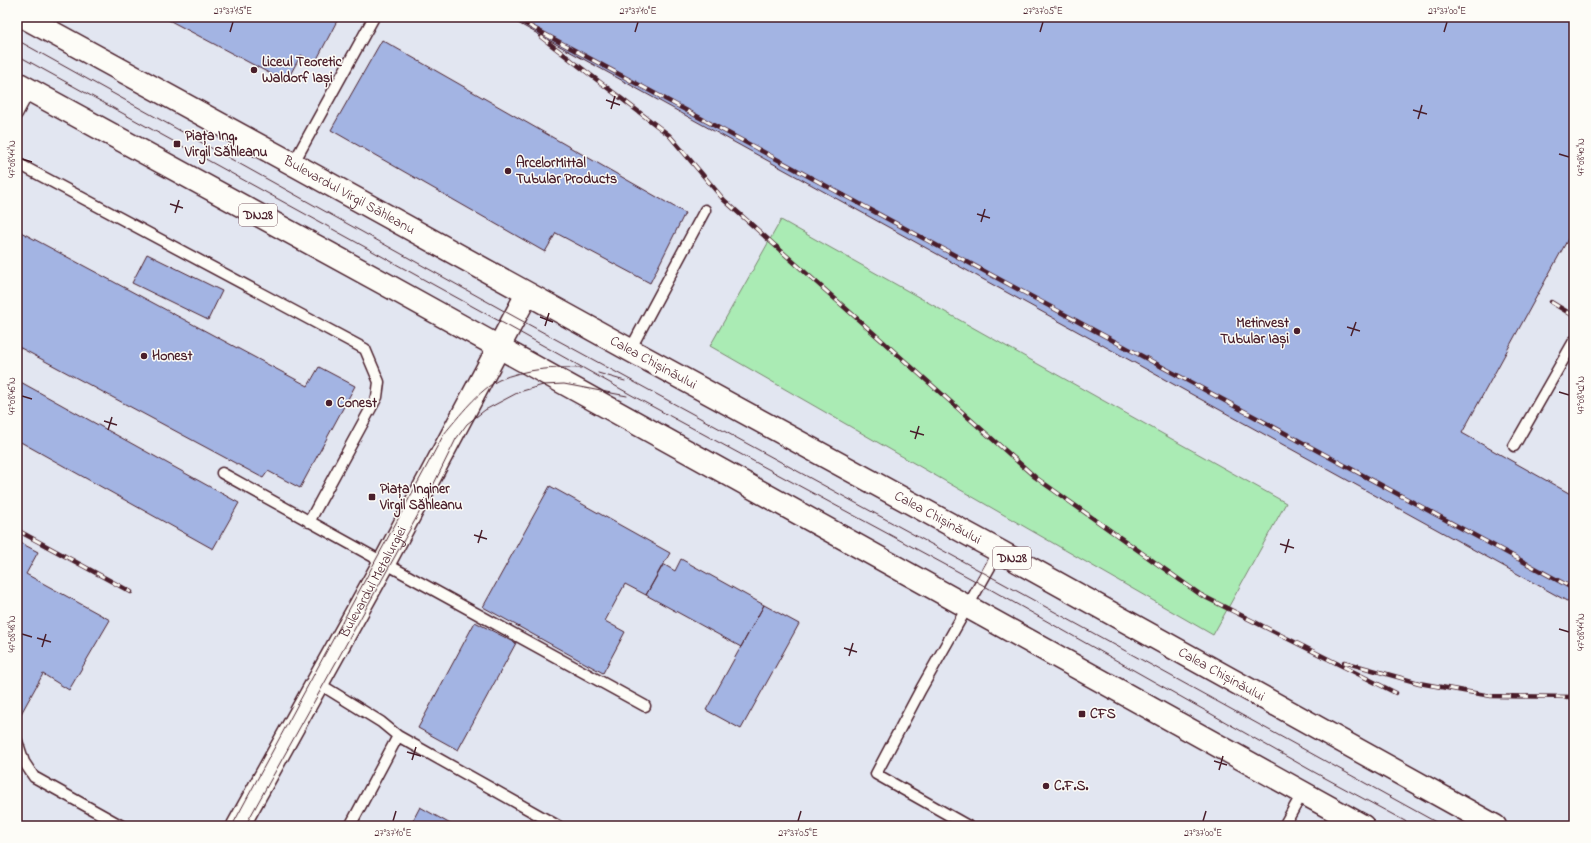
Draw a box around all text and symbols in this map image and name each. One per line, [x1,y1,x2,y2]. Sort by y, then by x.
text: 27°37'15"E [214,4,252,19]
text: 27°37'10"E [620,4,656,19]
text: 27°37'05"E [1023,4,1063,19]
text: 27°37'00"E [1428,4,1466,19]
place label: Liceul Teoretic Waldorf Iași [262,52,342,89]
marker: Liceul Teoretic Waldorf Iași [249,65,259,75]
place label: Piața Ing. Virgil Săhleanu [184,126,268,165]
text: 47°08'40"N [1574,138,1589,176]
marker: Piața Ing. Virgil Săhleanu [172,139,182,149]
text: 47°08'44"N [5,140,20,178]
street label: Bulevardul Virgil Săhleanu [279,150,419,240]
place label: ArcelorMittal Tubular Products [516,153,617,190]
marker: ArcelorMittal Tubular Products [503,166,513,176]
road number: DN28 [239,204,277,226]
place label: Metinvest Tubular Iași [1220,313,1289,350]
marker: Metinvest Tubular Iași [1292,326,1302,336]
street label: Calea Chișinăului [606,330,701,395]
place label: Honest [152,346,193,367]
marker: Honest [139,351,149,361]
text: 47°08'42"N [1574,376,1589,414]
text: 47°08'46"N [5,377,20,415]
place label: Conest [337,393,377,414]
marker: Conest [324,398,334,408]
place label: Piața Inginer Virgil Săhleanu [379,479,463,518]
street label: Calea Chișinăului [891,485,985,550]
marker: Piața Inginer Virgil Săhleanu [367,492,377,502]
street label: Bulevardul Metalurgiei [334,522,412,642]
road number: DN28 [993,547,1031,569]
text: 47°08'44"N [1574,613,1589,651]
text: 47°08'48"N [5,615,20,653]
street label: Calea Chișinăului [1174,642,1269,707]
place label: CFS [1090,704,1116,725]
marker: CFS [1077,709,1087,719]
place label: C.F.S. [1054,776,1088,797]
marker: C.F.S. [1041,781,1051,791]
text: 27°37'10"E [375,826,411,841]
text: 27°37'05"E [778,826,818,841]
text: 27°37'00"E [1184,826,1222,841]

